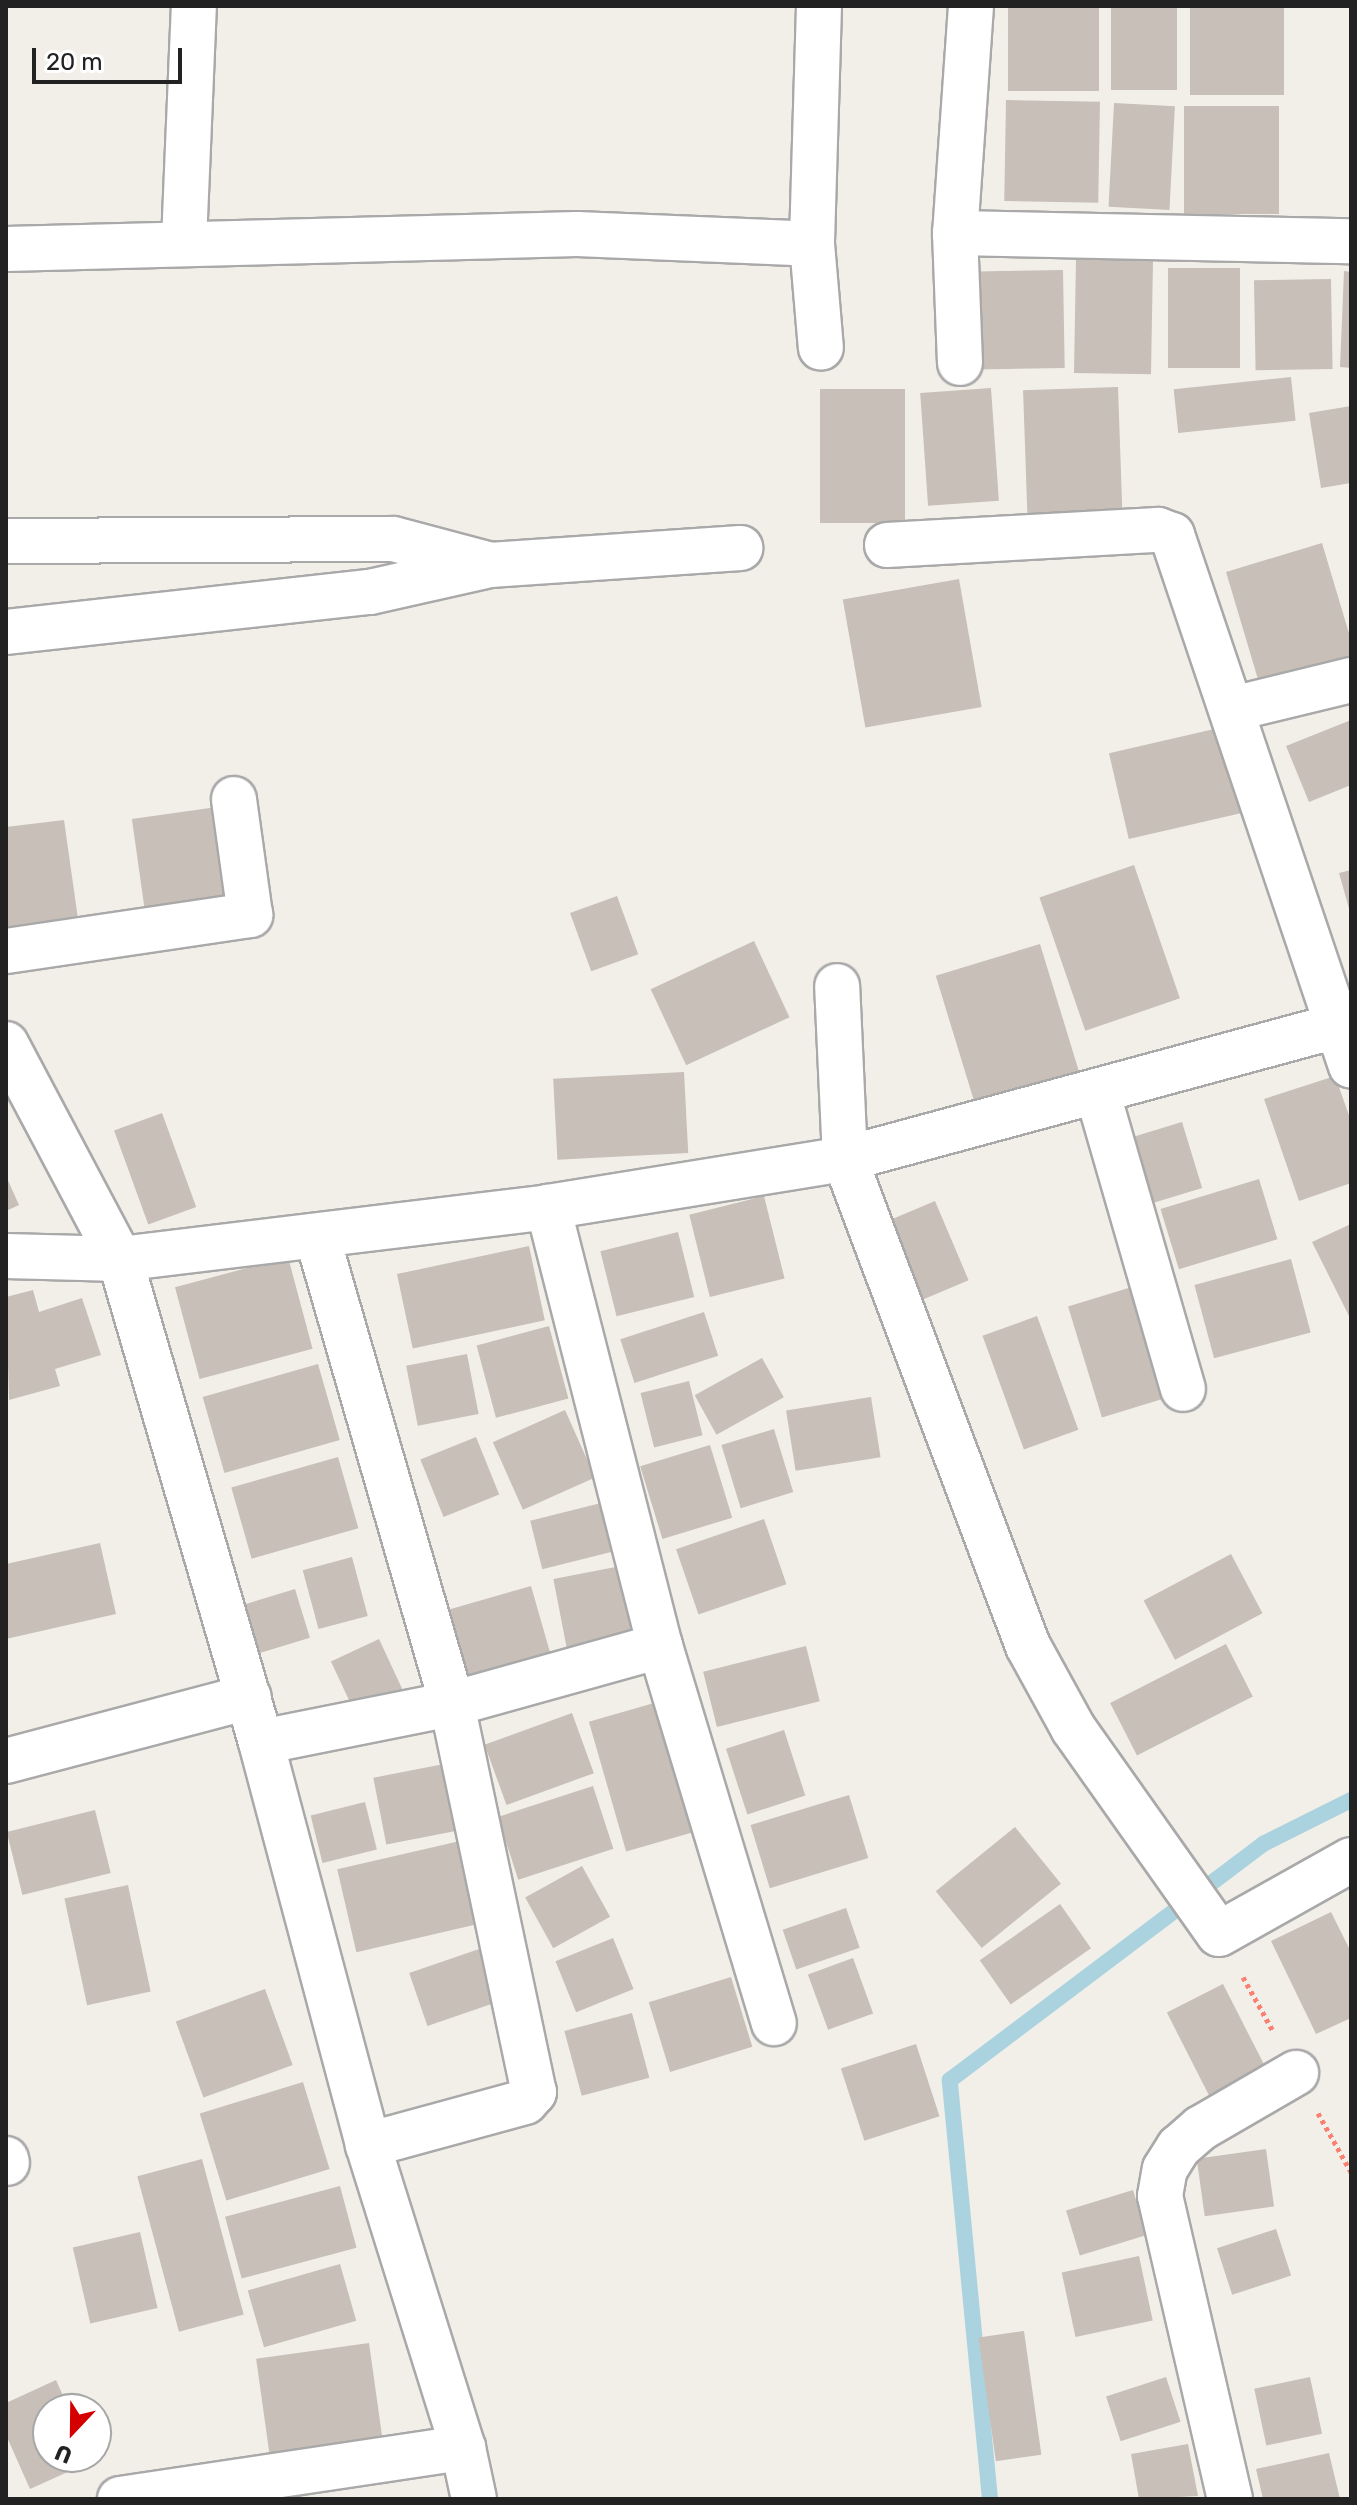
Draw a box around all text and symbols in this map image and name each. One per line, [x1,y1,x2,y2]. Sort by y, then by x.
scale bar [36,32,186,82]
text: 20 m [46,48,103,76]
north arrow [32,2393,112,2473]
text: U [51,2438,76,2469]

